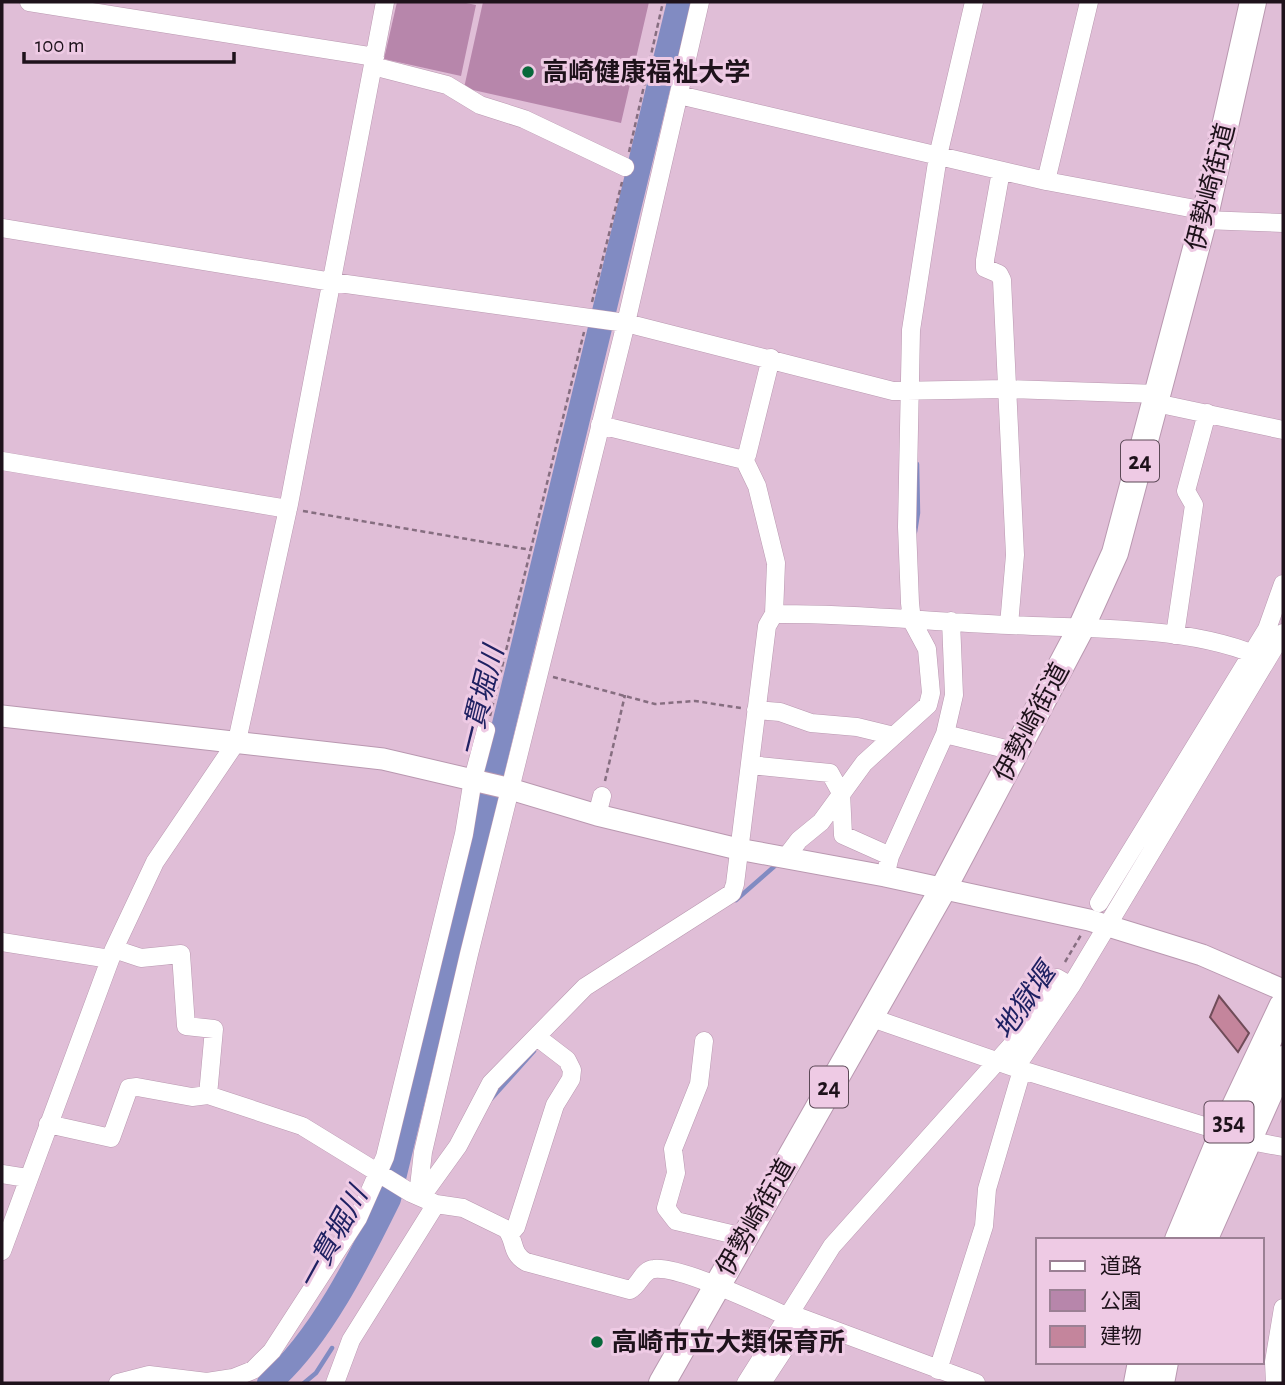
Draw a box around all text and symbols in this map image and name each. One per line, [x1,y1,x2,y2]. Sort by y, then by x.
scale bar [24,21,234,65]
text: 100 m [35,35,85,56]
place label: 高崎健康福祉大学 [542,58,750,86]
marker: 高崎健康福祉大学 [520,64,536,80]
street label: 伊勢崎街道 [1182,121,1239,253]
road number: 24 [1121,440,1159,482]
water label: 一貫堀川 [453,640,510,759]
street label: 伊勢崎街道 [989,658,1074,786]
water label: 地獄堰 [988,954,1064,1045]
road number: 24 [810,1066,848,1107]
road number: 354 [1204,1102,1254,1142]
street label: 伊勢崎街道 [711,1154,800,1280]
water label: 一貫堀川 [293,1180,375,1295]
legend [1036,1238,1264,1364]
text: 道路 [1100,1255,1142,1277]
text: 公園 [1100,1291,1142,1312]
text: 建物 [1100,1325,1142,1347]
place label: 高崎市立大類保育所 [611,1328,845,1356]
marker: 高崎市立大類保育所 [589,1334,605,1350]

